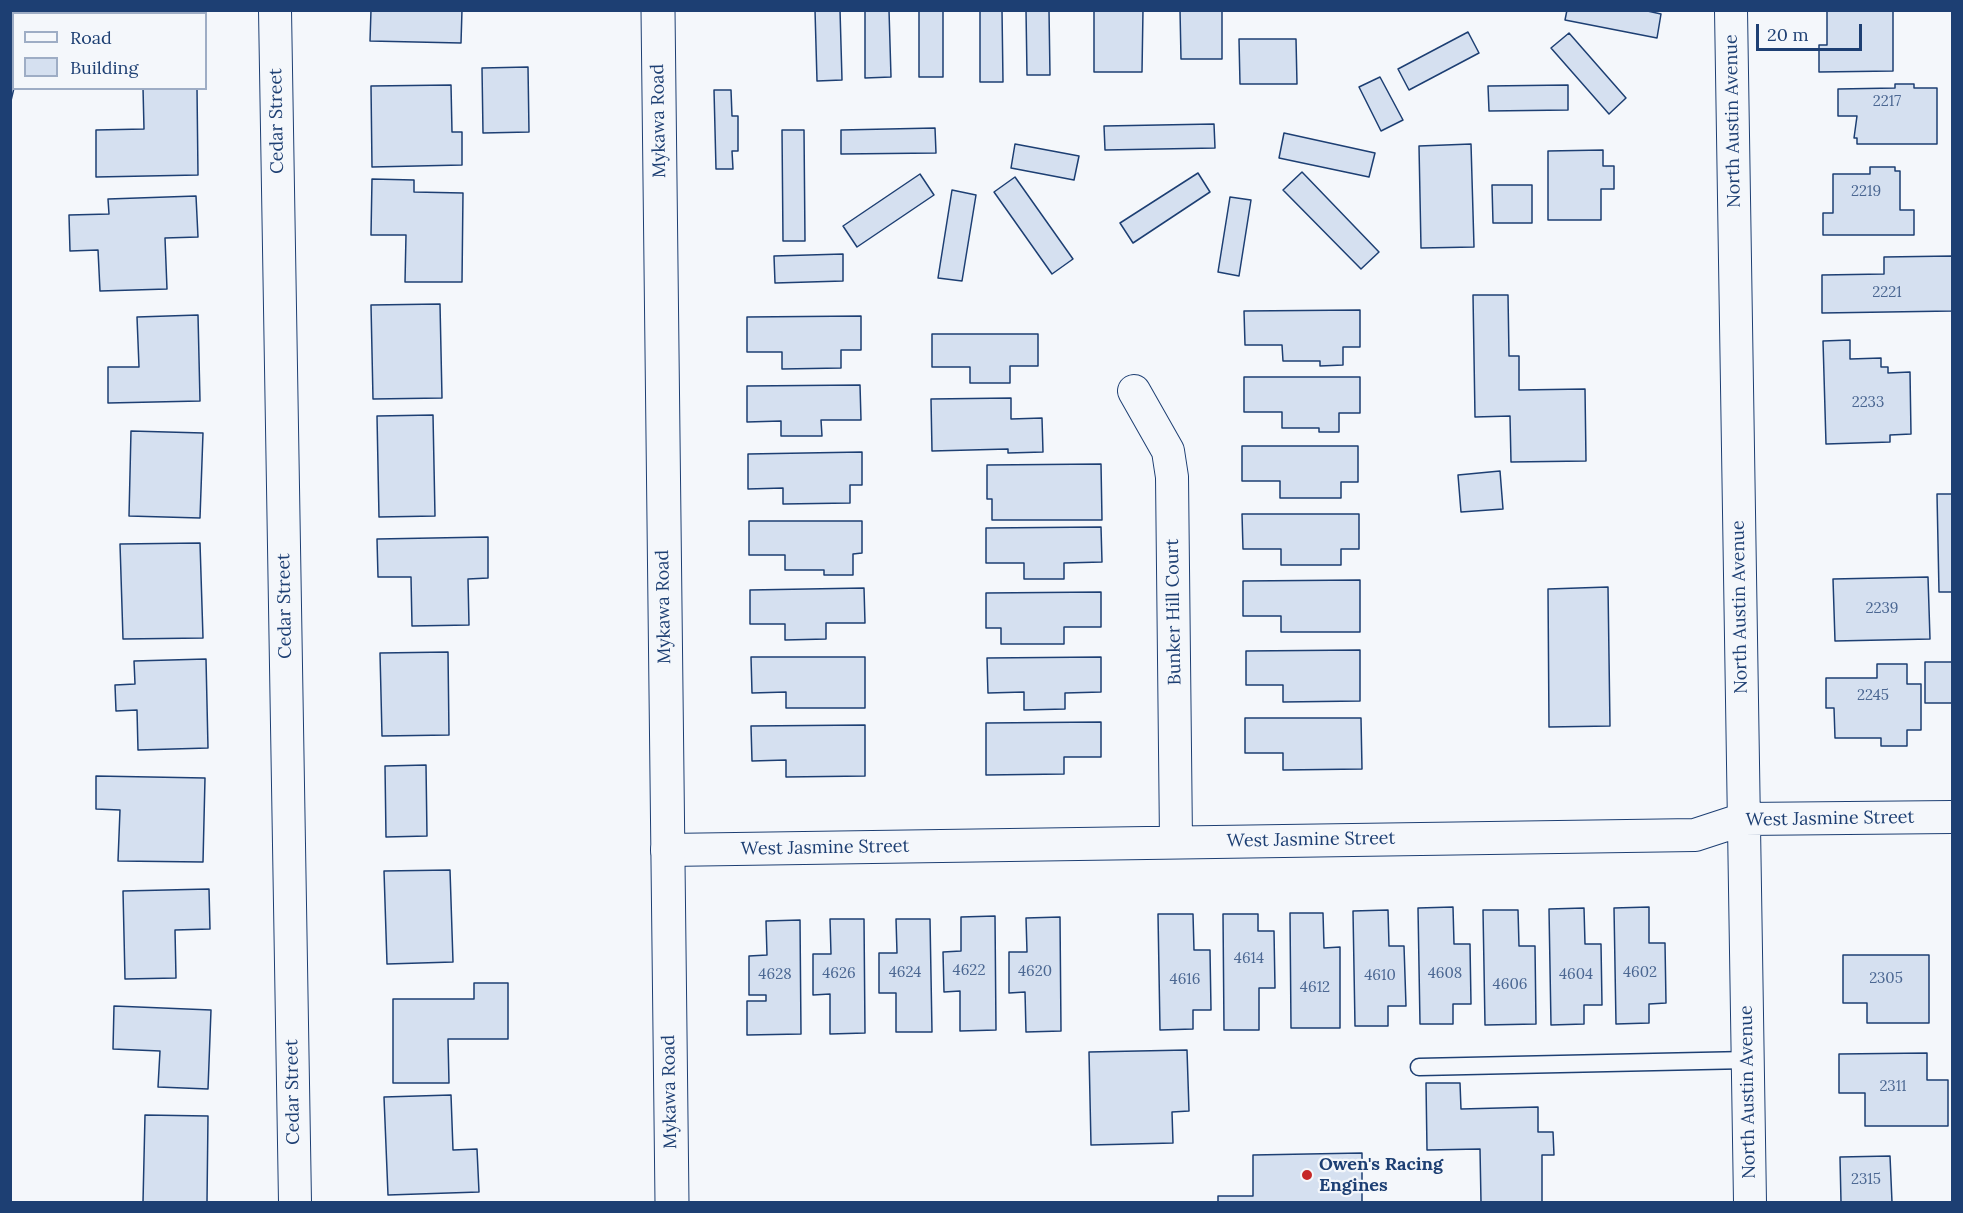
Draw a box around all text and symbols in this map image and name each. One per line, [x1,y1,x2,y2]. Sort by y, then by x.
legend [12,12,207,90]
scale bar [1759,12,1866,50]
text: 20 m [1767,23,1809,46]
text: Road [70,26,112,49]
street label: North Austin Avenue [1721,34,1745,208]
text: Building [70,56,138,79]
street label: Mykawa Road [647,64,671,178]
street label: Cedar Street [265,68,289,174]
house number: 2217 [1873,93,1901,111]
house number: 2219 [1851,183,1881,201]
house number: 2221 [1872,284,1902,302]
house number: 2233 [1852,394,1884,412]
street label: North Austin Avenue [1728,520,1752,694]
street label: Bunker Hill Court [1162,538,1186,686]
street label: Mykawa Road [652,550,676,664]
street label: Cedar Street [273,553,297,659]
house number: 2239 [1866,600,1898,618]
house number: 2245 [1857,687,1889,705]
street label: West Jasmine Street [1745,807,1915,831]
street label: West Jasmine Street [1226,828,1396,852]
street label: West Jasmine Street [740,836,910,860]
house number: 4614 [1234,950,1264,968]
house number: 4622 [953,962,985,980]
house number: 4620 [1018,963,1052,981]
house number: 4624 [889,964,921,982]
house number: 4602 [1623,964,1657,982]
house number: 4626 [822,965,856,983]
house number: 4608 [1428,965,1462,983]
house number: 4628 [758,966,792,984]
house number: 4604 [1559,966,1593,984]
house number: 4610 [1364,967,1396,985]
house number: 2305 [1869,970,1903,988]
house number: 4616 [1170,971,1200,989]
house number: 4606 [1493,976,1527,994]
house number: 4612 [1300,979,1330,997]
street label: North Austin Avenue [1736,1005,1760,1179]
street label: Mykawa Road [658,1035,682,1149]
street label: Cedar Street [281,1039,305,1145]
house number: 2311 [1879,1078,1907,1096]
place label: Owen's Racing Engines [1319,1154,1443,1196]
marker: Owen's Racing Engines [1300,1168,1314,1182]
house number: 2315 [1851,1171,1881,1189]

